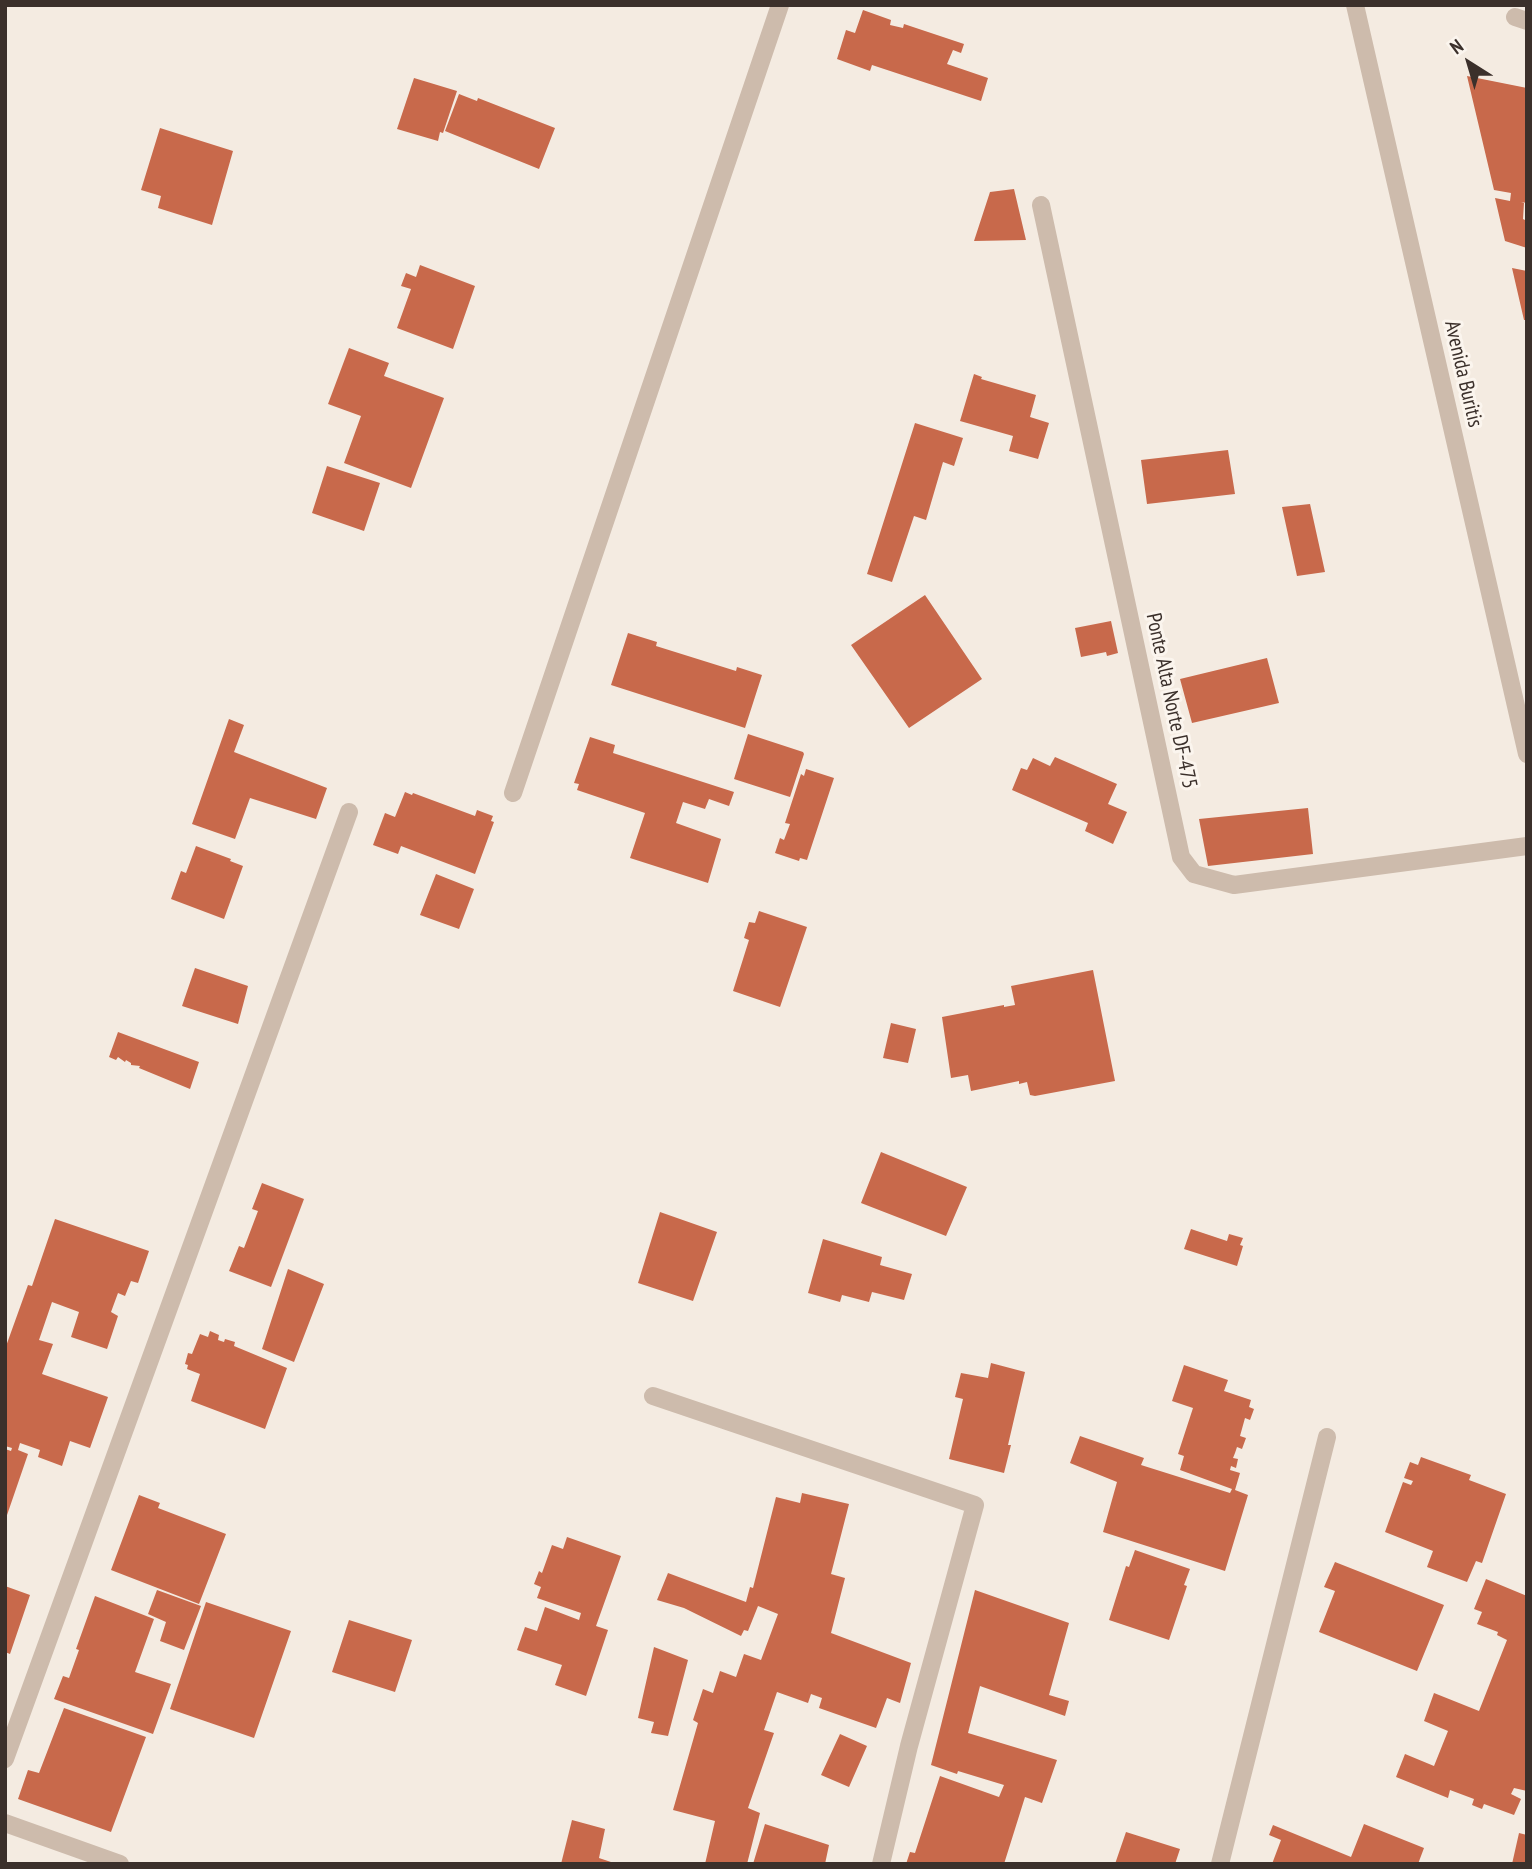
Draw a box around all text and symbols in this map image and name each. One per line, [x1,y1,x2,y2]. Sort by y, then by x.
north arrow [1434,28,1504,98]
text: N [1445,34,1468,59]
street label: Avenida Buritis [1439,318,1487,430]
street label: Ponte Alta Norte DF-475 [1140,611,1202,791]

